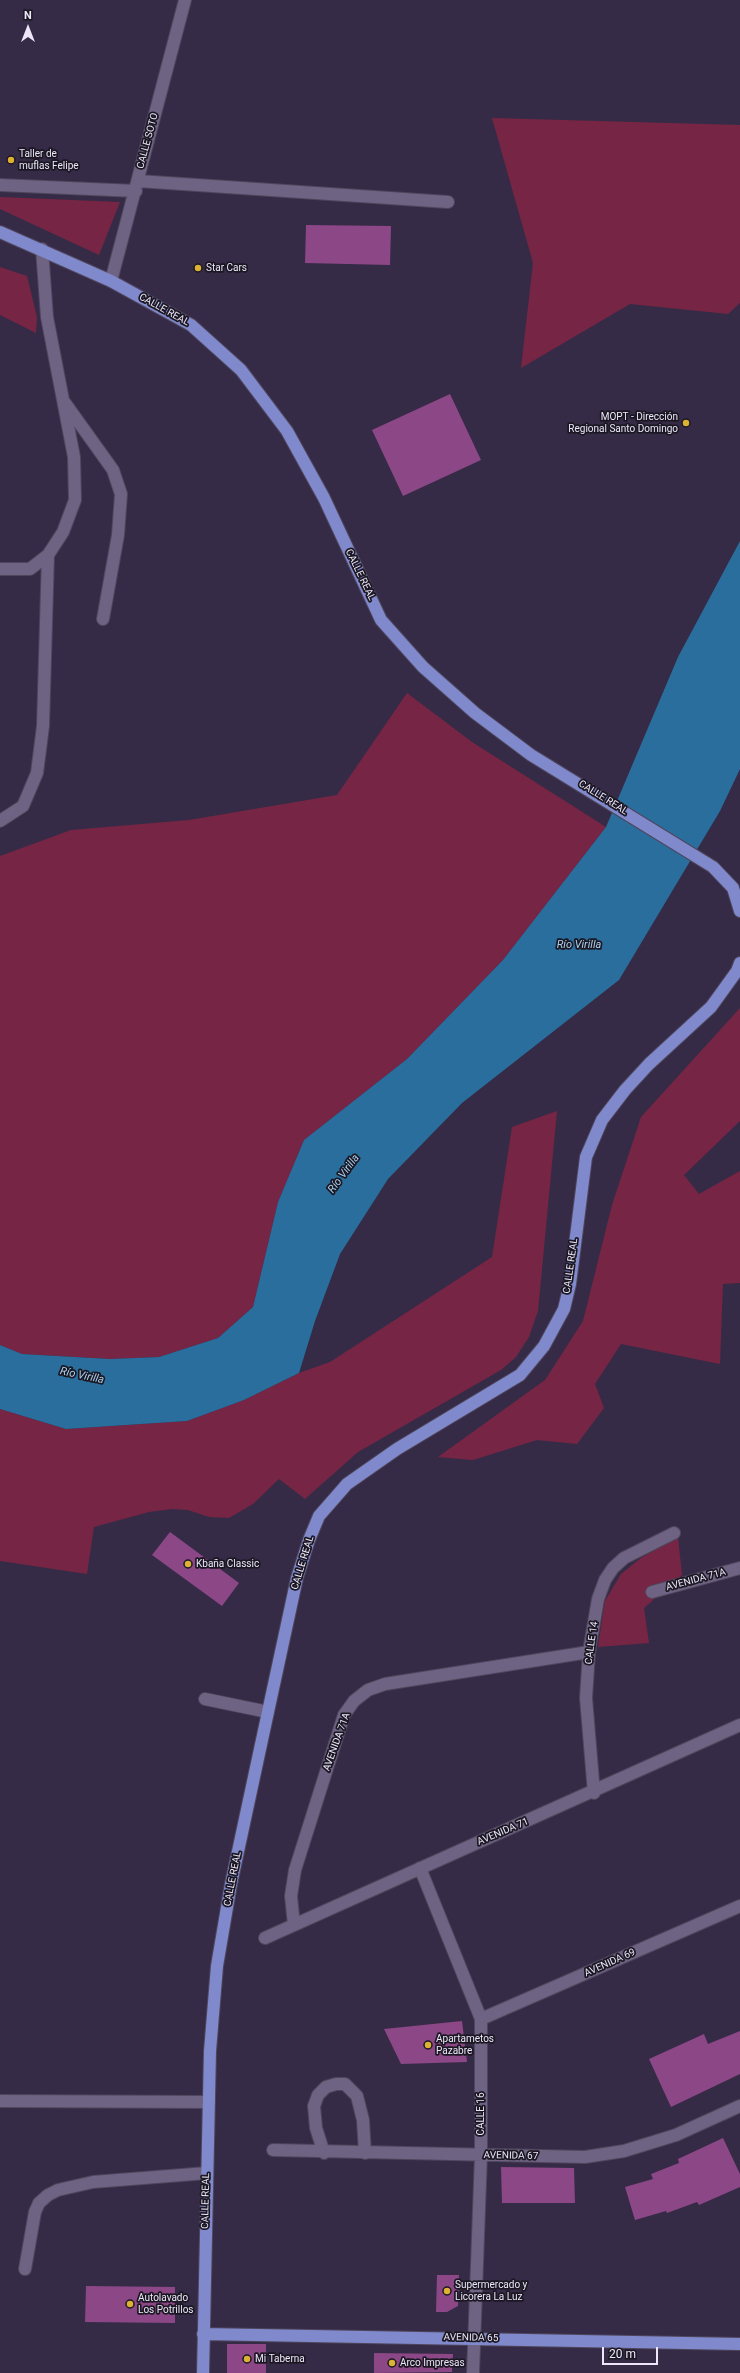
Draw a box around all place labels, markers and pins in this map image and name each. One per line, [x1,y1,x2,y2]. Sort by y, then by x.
place label: Taller de muflas Felipe [19,148,79,172]
marker: Taller de muflas Felipe [6,155,16,165]
place label: Star Cars [206,262,247,274]
marker: Star Cars [193,263,203,273]
place label: MOPT - Dirección Regional Santo Domingo [568,411,678,434]
marker: MOPT - Dirección Regional Santo Domingo [681,418,691,428]
place label: Kbaña Classic [196,1558,259,1570]
marker: Kbaña Classic [183,1559,193,1569]
place label: Apartametos Pazabre [436,2033,494,2056]
marker: Apartametos Pazabre [423,2040,433,2050]
place label: Supermercado y Licorera La Luz [455,2279,527,2302]
marker: Supermercado y Licorera La Luz [442,2286,452,2296]
place label: Autolavado Los Potrillos [138,2292,193,2316]
marker: Autolavado Los Potrillos [125,2299,135,2309]
place label: Mi Taberna [255,2353,305,2365]
marker: Mi Taberna [242,2354,252,2364]
place label: Arco Impresas [400,2357,465,2369]
marker: Arco Impresas [387,2358,397,2368]

